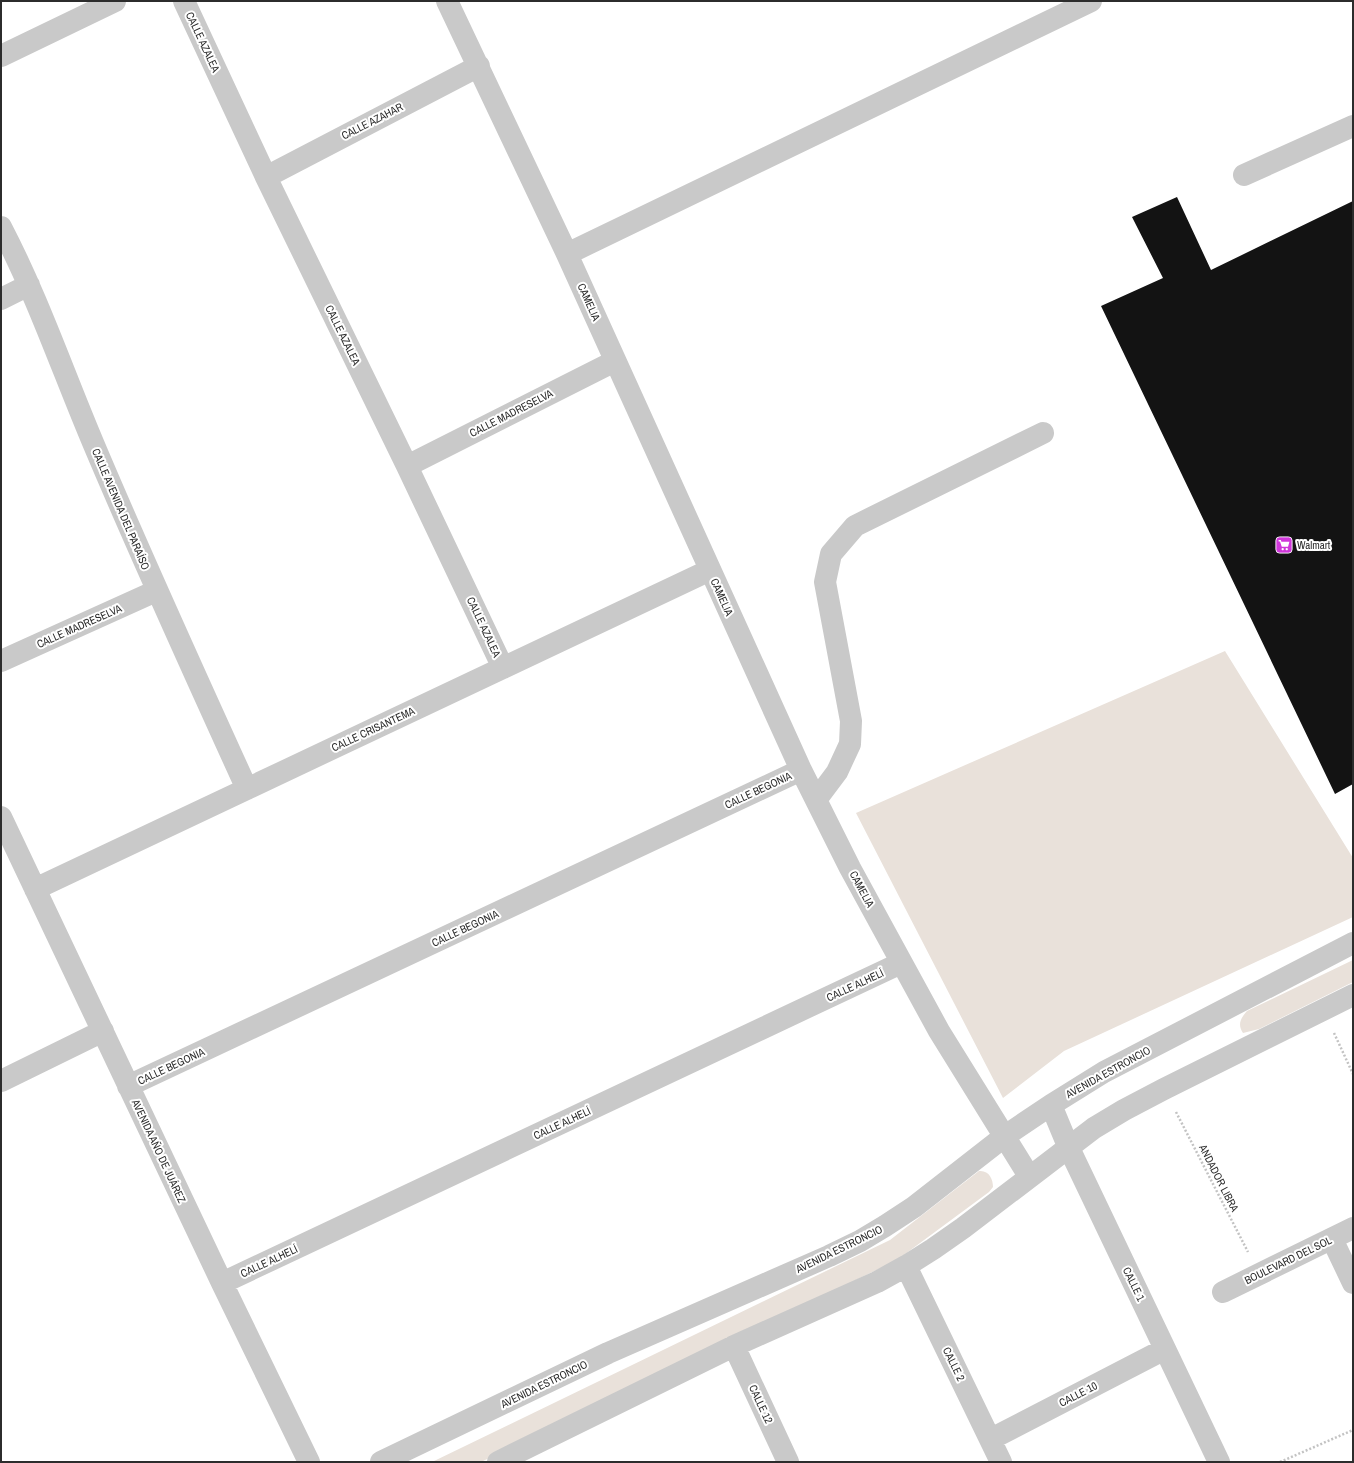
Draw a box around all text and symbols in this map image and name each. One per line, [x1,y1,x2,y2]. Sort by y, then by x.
street label: CALLE AZALEA [183,10,224,75]
street label: CALLE AZAHAR [339,99,406,142]
street label: CAMELIA [575,281,604,324]
street label: CALLE AZALEA [322,303,364,368]
street label: CALLE MADRESELVA [467,386,556,440]
street label: CALLE AVENIDA DEL PARAÍSO [89,446,153,572]
supermarket icon: Walmart [1274,535,1294,555]
place label: Walmart [1297,538,1331,552]
street label: CAMELIA [708,576,737,619]
street label: CALLE AZALEA [464,595,505,660]
street label: CALLE MADRESELVA [34,601,125,651]
street label: CALLE CRISANTEMA [329,703,418,754]
street label: CALLE BEGONIA [722,768,795,812]
street label: CAMELIA [847,868,878,911]
street label: CALLE BEGONIA [429,906,502,950]
street label: CALLE ALHELÍ [824,965,886,1004]
street label: AVENIDA ESTRONCIO [1062,1043,1153,1102]
street label: CALLE BEGONIA [135,1044,208,1088]
street label: AVENIDA AÑO DE JUÁREZ [128,1096,189,1205]
street label: CALLE ALHELÍ [531,1103,593,1142]
street label: ANDADOR LIBRA [1196,1141,1242,1215]
street label: AVENIDA ESTRONCIO [793,1222,885,1276]
street label: BOULEVARD DEL SOL [1242,1233,1334,1287]
street label: CALLE ALHELÍ [238,1241,300,1280]
street label: CALLE 1 [1120,1265,1148,1303]
street label: CALLE 2 [940,1345,968,1383]
street label: AVENIDA ESTRONCIO [498,1357,590,1411]
street label: CALLE 10 [1057,1378,1099,1410]
street label: CALLE 12 [746,1382,776,1426]

